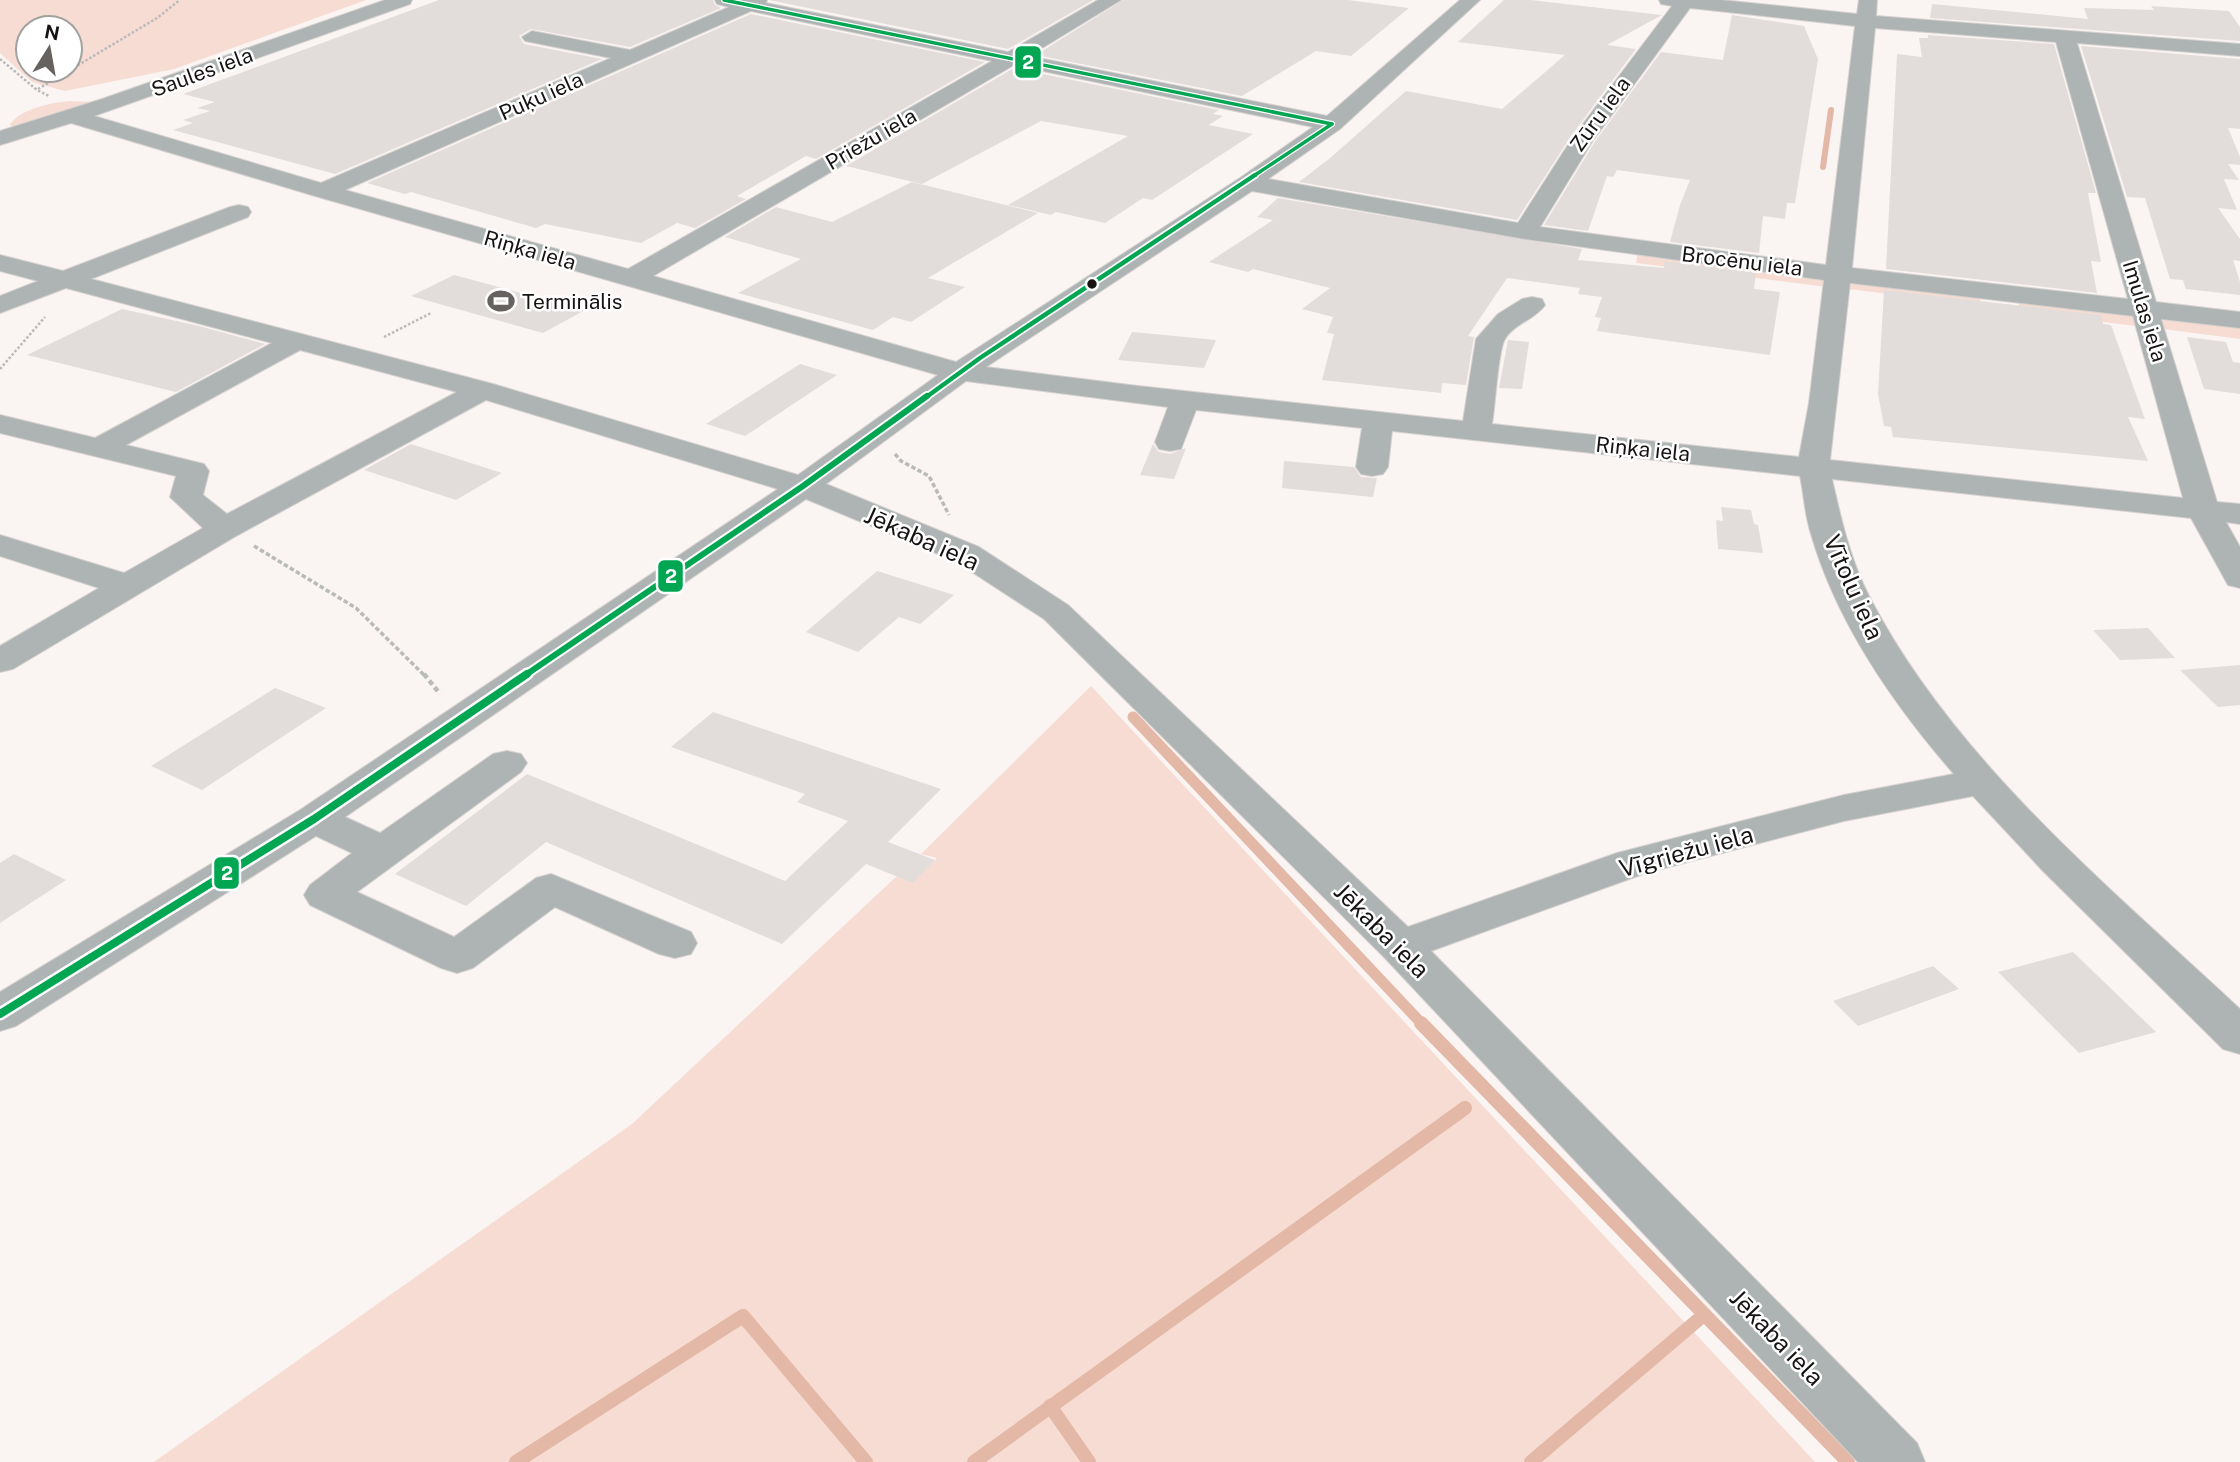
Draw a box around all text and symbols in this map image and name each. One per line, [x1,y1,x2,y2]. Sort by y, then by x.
north arrow [14,14,84,84]
text: N [43,20,62,45]
street label: Saules iela [148,42,256,102]
line badge: 2 [1014,45,1042,79]
text: 2 [1022,51,1034,73]
street label: Puķu iela [495,66,587,126]
street label: Zūru iela [1565,72,1635,156]
street label: Priežu iela [821,103,921,175]
street label: Riņķa iela [481,225,579,275]
street label: Brocēnu iela [1680,241,1804,281]
street label: Imulas iela [2118,257,2172,365]
unlabelled marker [1085,277,1099,291]
sports icon: Terminālis [486,286,516,316]
place label: Terminālis [522,289,622,314]
street label: Riņķa iela [1595,432,1691,466]
street label: Jēkaba iela [860,500,984,576]
street label: Vītolu iela [1818,530,1890,644]
line badge: 2 [657,559,684,593]
text: 2 [665,565,677,587]
street label: Vīgriežu iela [1616,820,1756,882]
line badge: 2 [213,856,240,890]
text: 2 [221,862,233,884]
street label: Jēkaba iela [1329,877,1435,983]
street label: Jēkaba iela [1724,1283,1830,1391]

